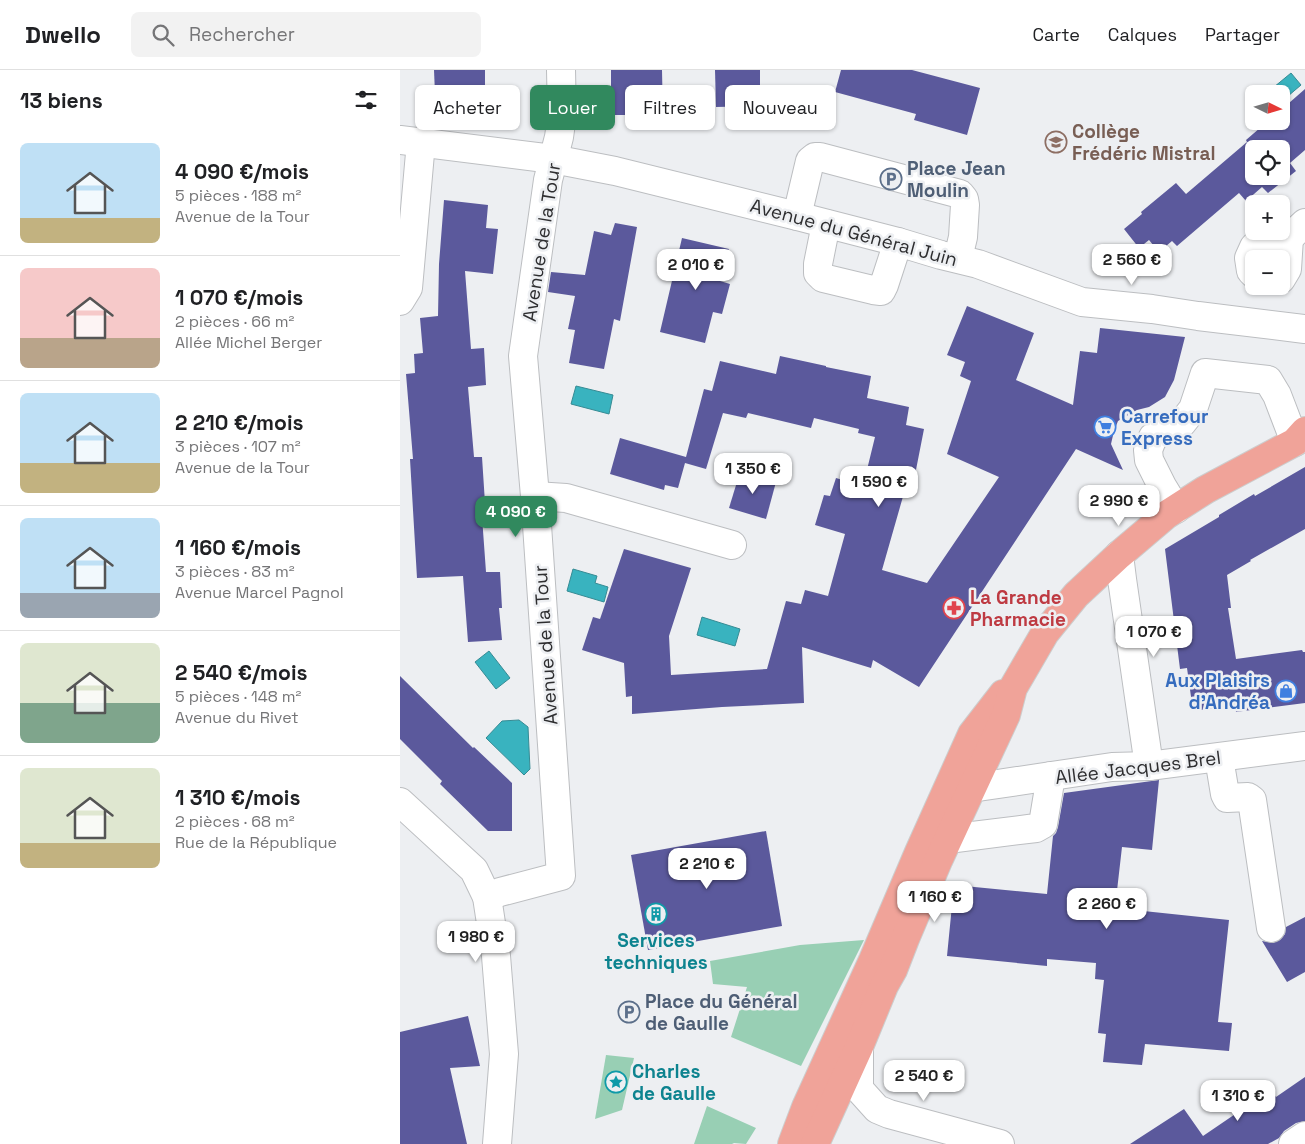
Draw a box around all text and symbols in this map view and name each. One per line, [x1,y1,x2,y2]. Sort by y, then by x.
search box [131,12,481,57]
text: Dwello [25,19,101,50]
icon: search [149,21,177,49]
text: Rechercher [189,22,295,47]
text: Carte [1033,23,1080,46]
text: Calques [1108,23,1177,46]
text: Partager [1205,23,1280,46]
chip: Acheter [415,85,520,130]
chip: Louer [530,85,615,130]
chip: Filtres [625,85,715,130]
chip: Nouveau [725,85,836,130]
north arrow [1245,85,1290,130]
map controls [1245,85,1290,295]
icon: filters [352,86,380,114]
text: 13 biens [20,87,103,114]
place label: Collège Frédéric Mistral [1072,119,1216,166]
school or university icon: Collège Frédéric Mistral [1044,130,1068,154]
button: locate [1245,140,1290,185]
place label: Place Jean Moulin [907,156,1006,203]
text: 4 090 €/mois [175,158,309,185]
street label: Avenue de la Tour [517,161,566,323]
icon: home [60,163,120,223]
parking icon: Place Jean Moulin [879,167,903,191]
text: 5 pièces · 188 m² [175,185,301,206]
street label: Avenue du Général Juin [748,193,960,272]
button: + [1245,195,1290,240]
text: Avenue de la Tour [175,206,310,227]
pin: 2 560 € [1086,244,1178,286]
pin: 2 010 € [650,248,742,291]
text: 2 560 € [1103,249,1161,270]
button: − [1245,250,1290,295]
text: 2 010 € [668,254,724,275]
text: 1 070 €/mois [175,284,303,311]
icon: home [60,288,120,348]
text: 2 pièces · 66 m² [175,311,294,332]
text: Allée Michel Berger [175,332,322,353]
place label: Carrefour Express [1121,404,1208,451]
text: 2 210 €/mois [175,409,303,436]
icon: home [60,413,120,473]
supermarket icon: Carrefour Express [1093,415,1117,439]
text: 3 pièces · 107 m² [175,436,301,457]
pin: 1 350 € [707,452,799,495]
text: Avenue de la Tour [175,457,310,478]
text: 1 350 € [725,458,781,479]
pin: 1 590 € [833,466,925,508]
text: 1 590 € [851,471,907,492]
pin: 2 990 € [1073,484,1165,527]
text: 2 990 € [1090,490,1148,511]
pin: 4 090 € [470,496,562,538]
text: 4 090 € [486,501,546,522]
text: 1 160 €/mois [175,534,301,561]
icon: home [60,538,120,598]
text: 3 pièces · 83 m² [175,561,295,582]
street label: Avenue de la Tour [527,564,564,726]
text: Avenue Marcel Pagnol [175,582,344,603]
place label: La Grande Pharmacie [970,585,1066,632]
pharmacy icon: La Grande Pharmacie [942,596,966,620]
pin: 1 070 € [1108,616,1200,658]
text: 1 070 € [1126,621,1182,642]
text: 2 540 €/mois [175,659,307,686]
icon: home [60,663,120,723]
place label: Aux Plaisirs d'Andréa [1165,668,1270,715]
shop icon: Aux Plaisirs d'Andréa [1274,679,1298,703]
text: 5 pièces · 148 m² [175,686,301,707]
text: Avenue du Rivet [175,707,299,728]
street label: Allée Jacques Brel [1054,745,1222,790]
text: 1 310 €/mois [175,784,300,811]
icon: home [60,788,120,848]
text: 2 pièces · 68 m² [175,811,295,832]
text: Rue de la République [175,832,337,853]
pin: 2 210 € [661,848,753,890]
text: 2 210 € [679,853,735,874]
pin: 1 160 € [889,880,981,923]
text: 1 160 € [908,886,962,907]
pin: 2 260 € [1061,888,1153,930]
text: 2 260 € [1078,893,1136,914]
building icon: Services techniques [644,902,668,926]
pin: 1 980 € [430,920,522,963]
text: 1 980 € [448,926,504,947]
place label: Services techniques [604,928,708,975]
place label: Place du Général de Gaulle [645,989,797,1036]
parking icon: Place du Général de Gaulle [617,1000,641,1024]
place label: Charles de Gaulle [632,1059,716,1106]
pin: 2 540 € [878,1060,970,1102]
text: 2 540 € [895,1065,953,1086]
place icon: Charles de Gaulle [604,1070,628,1094]
pin: 1 310 € [1192,1080,1284,1122]
text: 1 310 € [1211,1085,1265,1106]

